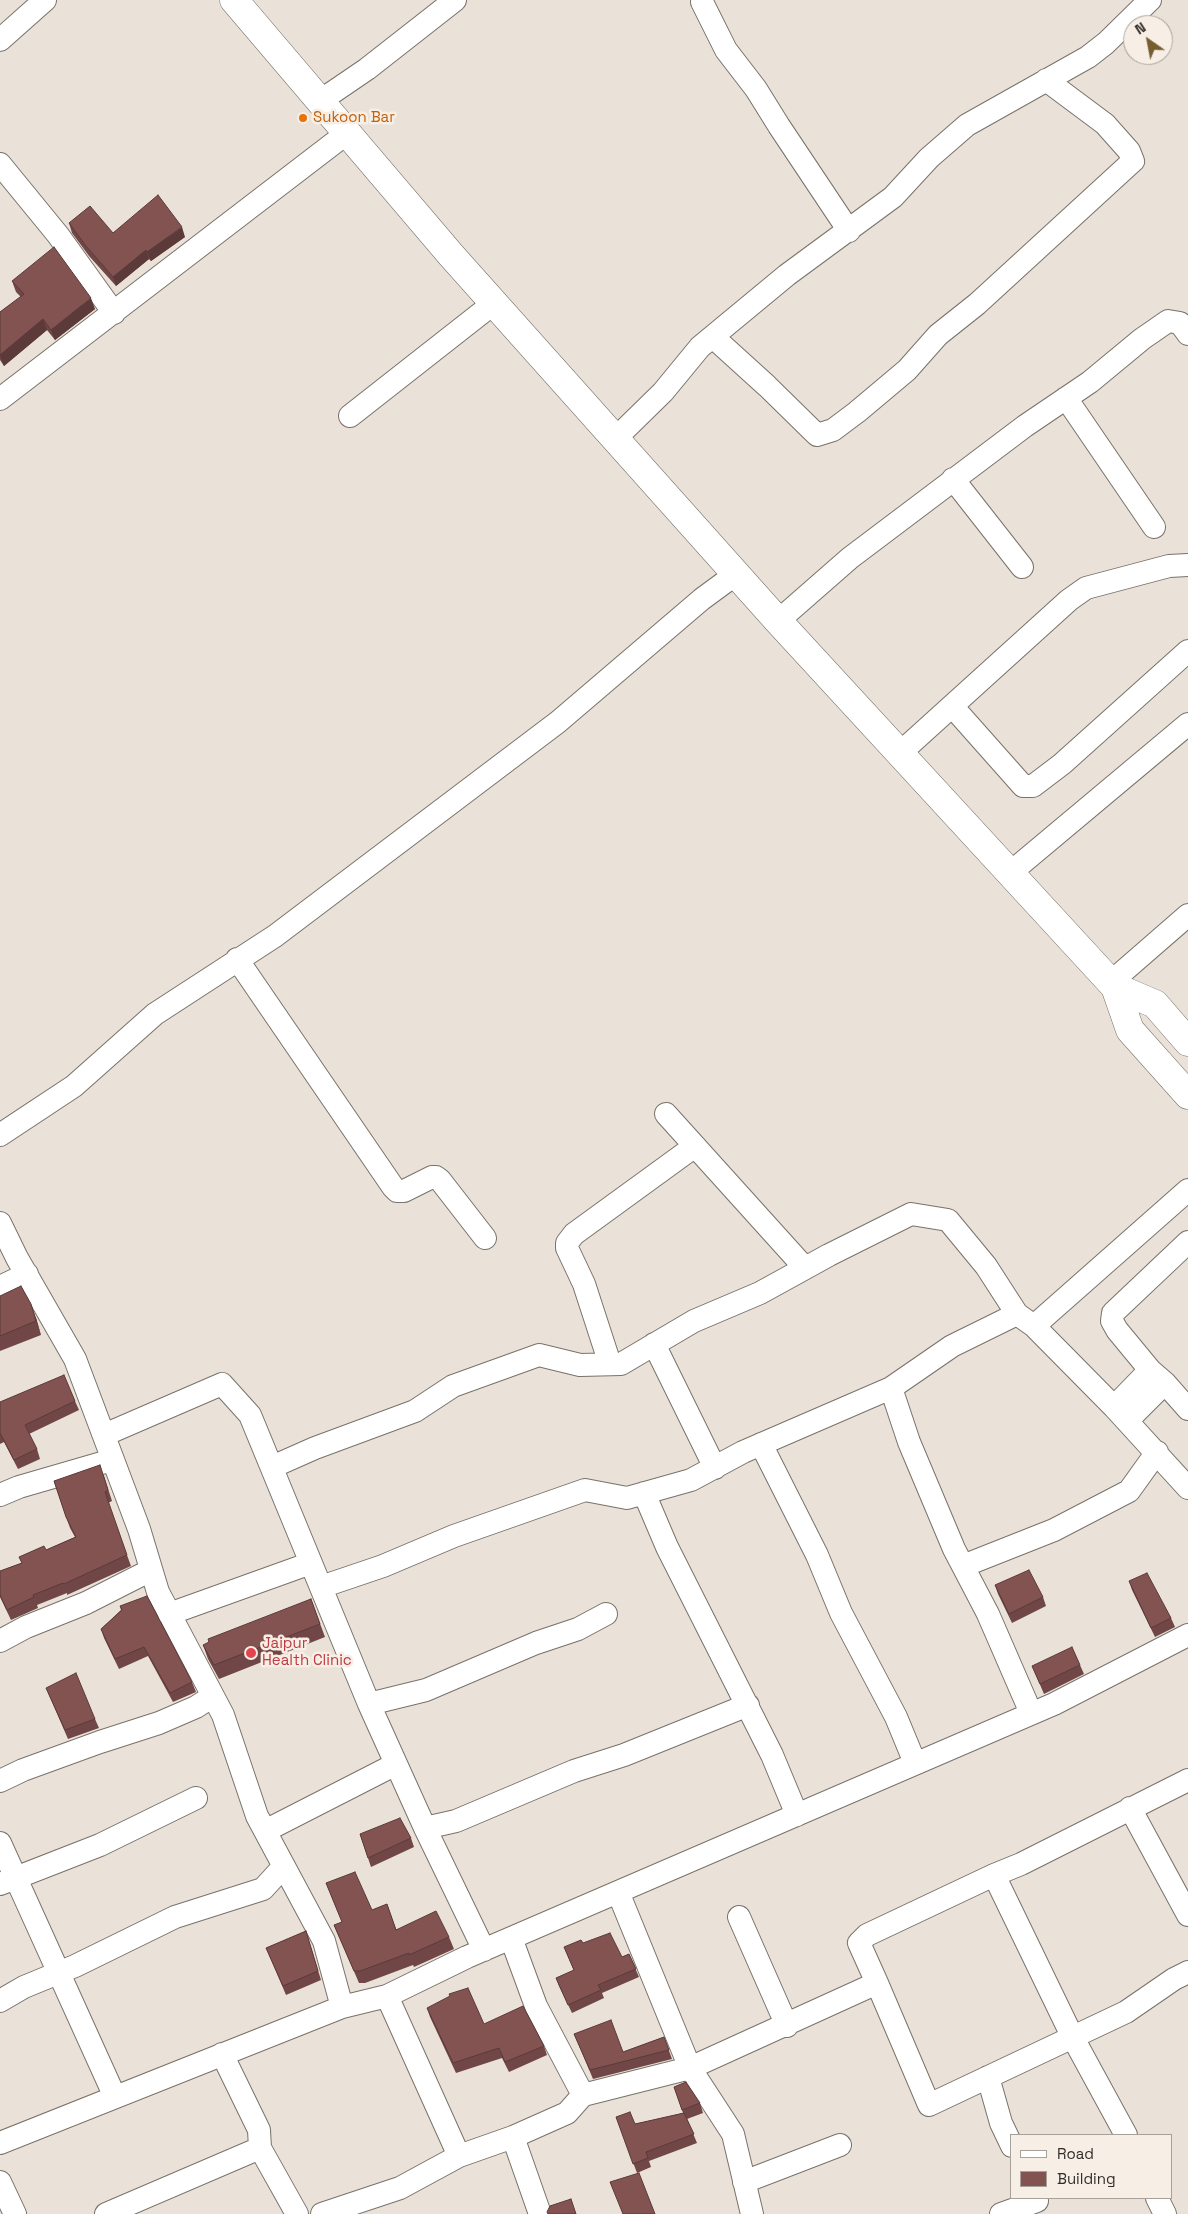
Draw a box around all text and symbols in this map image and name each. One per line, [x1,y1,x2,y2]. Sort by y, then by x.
north arrow [1123,15,1173,65]
text: N [1132,18,1149,38]
place label: Sukoon Bar [313,109,395,127]
marker: Sukoon Bar [297,112,309,124]
place label: Jaipur Health Clinic [262,1635,352,1670]
marker: Jaipur Health Clinic [244,1646,258,1660]
legend [1010,2134,1173,2199]
text: Road [1057,2144,1094,2163]
text: Building [1057,2169,1116,2188]

